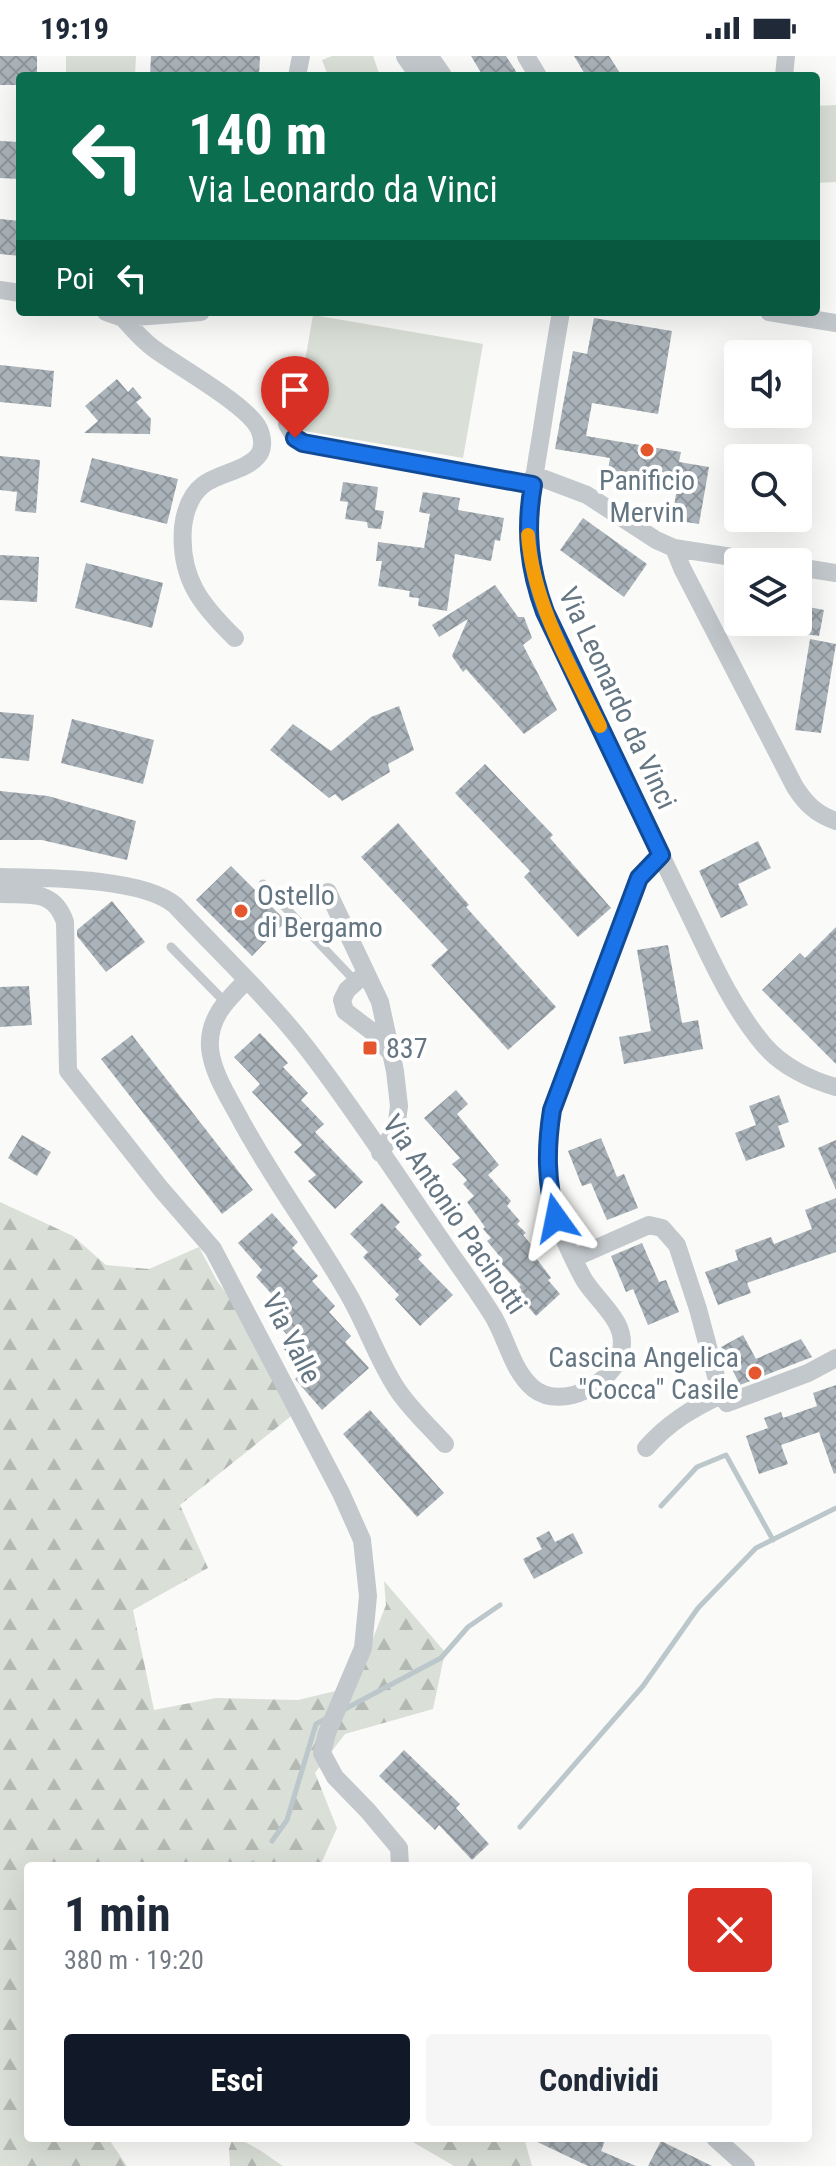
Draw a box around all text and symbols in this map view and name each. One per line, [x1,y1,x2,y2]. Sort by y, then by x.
text: 19:19 [40,11,109,46]
text: 140 m [188,102,327,168]
icon: left [56,104,160,208]
text: Via Leonardo da Vinci [188,169,498,211]
icon: left [110,256,154,300]
text: Poi [56,261,94,296]
map controls [724,340,812,636]
button: sound [724,340,812,428]
pin [261,356,329,438]
icon: arrive [273,368,317,412]
marker: Panificio Mervin [638,441,656,459]
button: search [724,444,812,532]
place label: Panificio Mervin [599,464,695,529]
button: layers [724,548,812,636]
street label: Via Leonardo da Vinci [552,582,683,814]
place label: Ostello di Bergamo [257,879,383,944]
marker: Ostello di Bergamo [232,902,250,920]
place label: 837 [386,1032,427,1065]
marker: 837 [361,1039,379,1057]
street label: Via Antonio Pacinotti [376,1108,533,1320]
position arrow [514,1176,598,1260]
street label: Via Valle [255,1288,328,1389]
place label: Cascina Angelica "Cocca" Casile [548,1341,739,1406]
marker: Cascina Angelica "Cocca" Casile [746,1364,764,1382]
text: 1 min [64,1886,171,1943]
button: close [688,1888,772,1972]
text: 380 m · 19:20 [64,1945,204,1975]
button: Esci [64,2034,410,2126]
button: Condividi [426,2034,772,2126]

